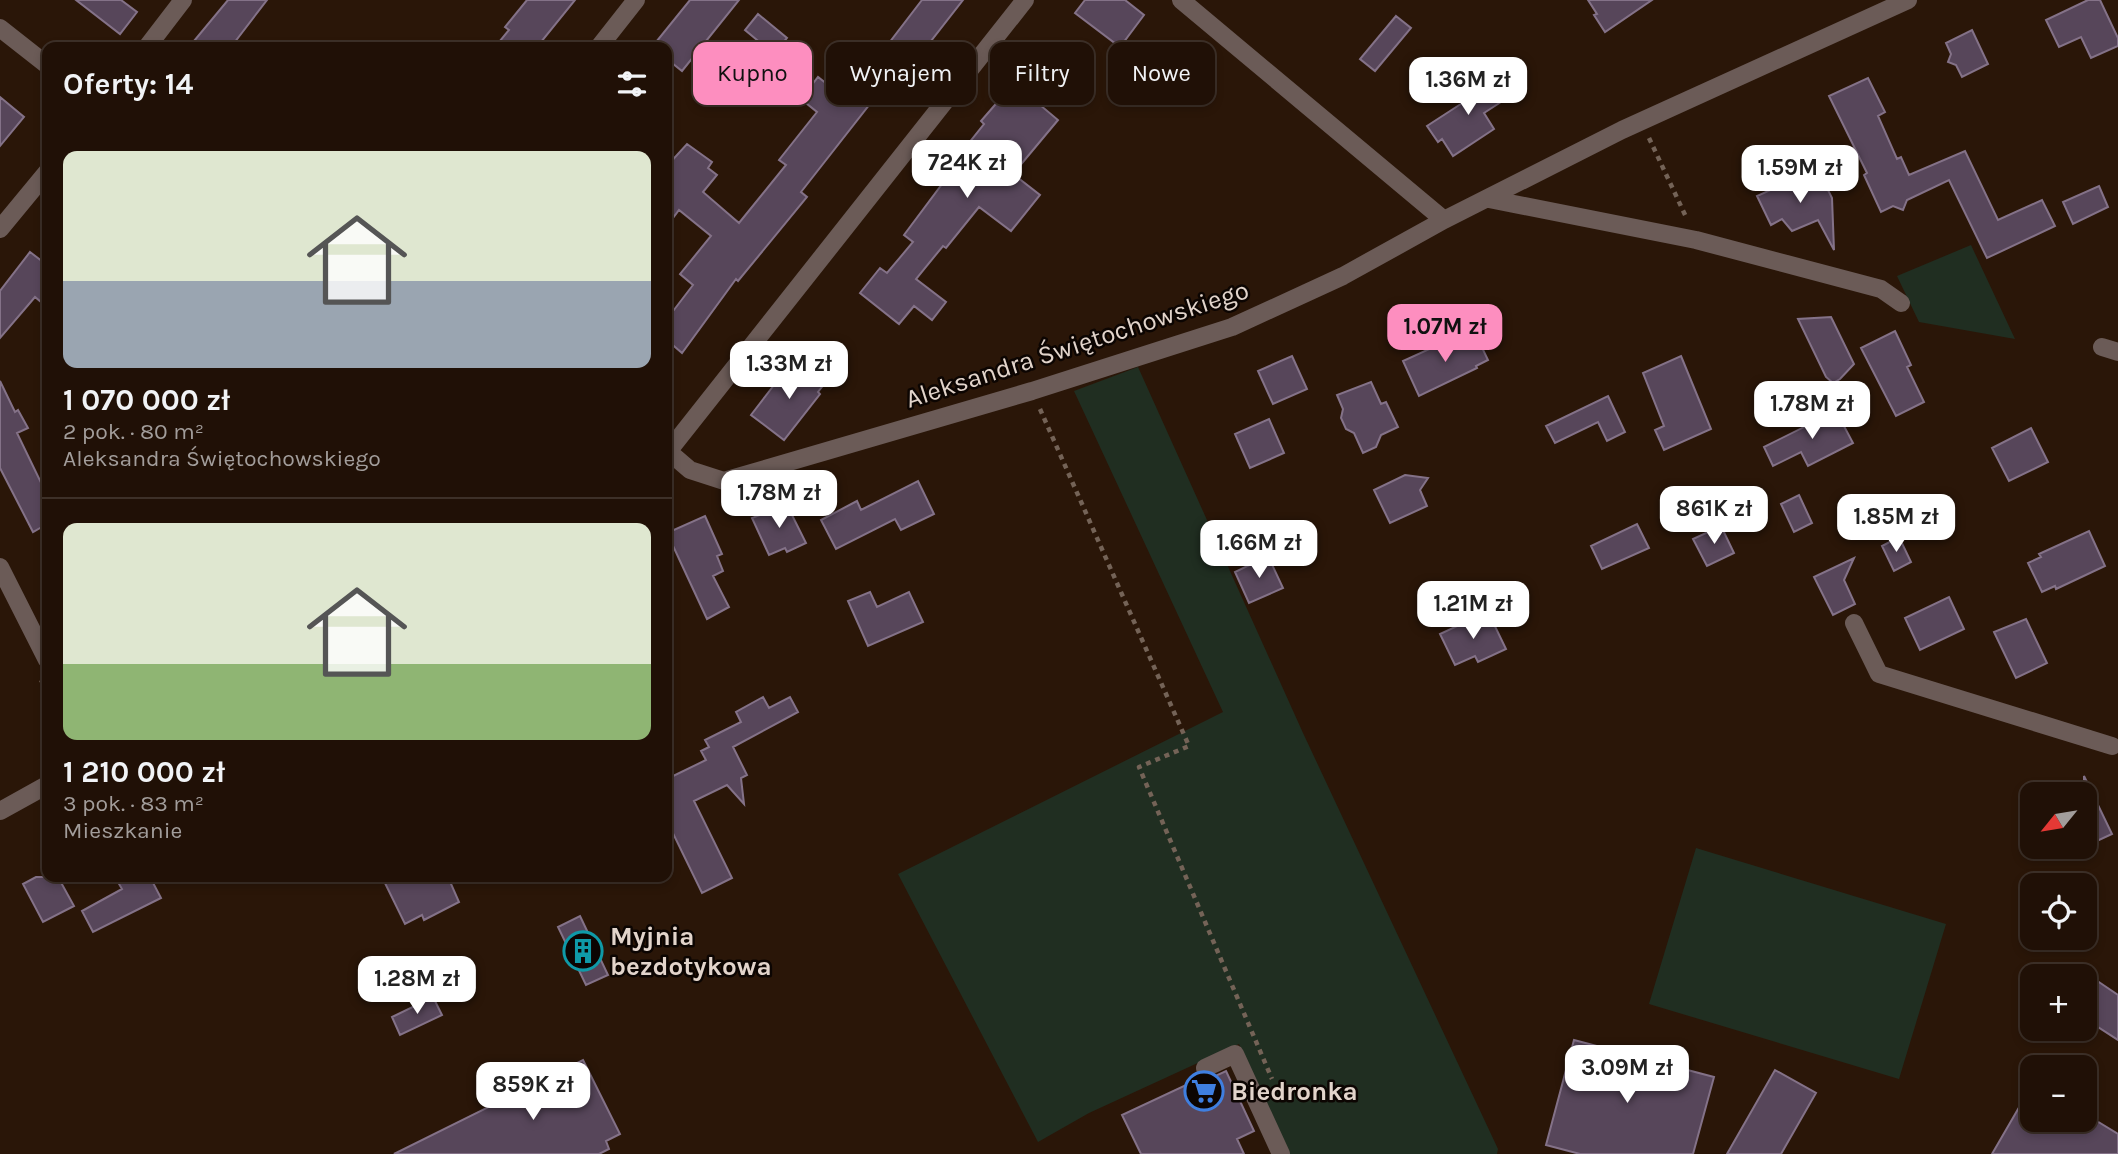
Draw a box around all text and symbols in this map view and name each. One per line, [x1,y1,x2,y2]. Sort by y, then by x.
chip: Kupno [693,42,812,105]
chip: Wynajem [826,42,976,105]
chip: Filtry [990,42,1094,105]
chip: Nowe [1108,42,1215,105]
pin: 1.36M zł [1396,58,1540,117]
icon: filters [613,65,651,103]
text: Oferty: 14 [63,66,193,102]
text: 1.36M zł [1425,66,1511,93]
pin: 724K zł [902,140,1032,200]
pin: 1.59M zł [1728,146,1872,205]
text: 724K zł [928,149,1006,176]
text: 1.59M zł [1758,154,1842,181]
icon: home [294,197,420,323]
street label: Aleksandra Świętochowskiego [901,273,1253,415]
pin: 1.07M zł [1373,304,1517,364]
text: 1.07M zł [1403,313,1487,340]
pin: 1.33M zł [717,342,861,401]
text: 1.33M zł [746,350,832,377]
text: 1 070 000 zł [63,382,230,418]
pin: 1.78M zł [1740,382,1884,441]
text: 1.78M zł [1770,390,1854,417]
text: 2 pok. · 80 m² [63,418,204,445]
text: Aleksandra Świętochowskiego [63,445,381,472]
pin: 1.78M zł [707,470,851,530]
text: 1.78M zł [737,479,821,506]
pin: 861K zł [1649,486,1779,546]
pin: 1.85M zł [1824,494,1968,554]
text: 861K zł [1676,495,1752,522]
text: 1.85M zł [1853,503,1939,530]
pin: 1.66M zł [1187,520,1331,580]
text: 1.66M zł [1216,529,1302,556]
icon: home [294,569,420,695]
pin: 1.21M zł [1401,582,1545,641]
text: 1.21M zł [1433,590,1513,617]
text: 1 210 000 zł [63,754,225,790]
north arrow [2020,782,2096,859]
map controls [2020,782,2097,1132]
text: 3 pok. · 83 m² [63,790,204,817]
text: Mieszkanie [63,817,182,844]
button: locate [2020,873,2097,950]
place label: Myjnia bezdotykowa [610,921,772,982]
building icon: Myjnia bezdotykowa [562,930,604,972]
pin: 1.28M zł [345,956,489,1016]
button: + [2020,964,2097,1041]
text: 1.28M zł [374,965,460,992]
pin: 3.09M zł [1555,1046,1699,1105]
text: 3.09M zł [1581,1054,1673,1081]
button: − [2020,1055,2097,1132]
pin: 859K zł [468,1062,598,1122]
supermarket icon: Biedronka [1183,1070,1225,1112]
text: 859K zł [492,1071,574,1098]
place label: Biedronka [1231,1076,1358,1107]

